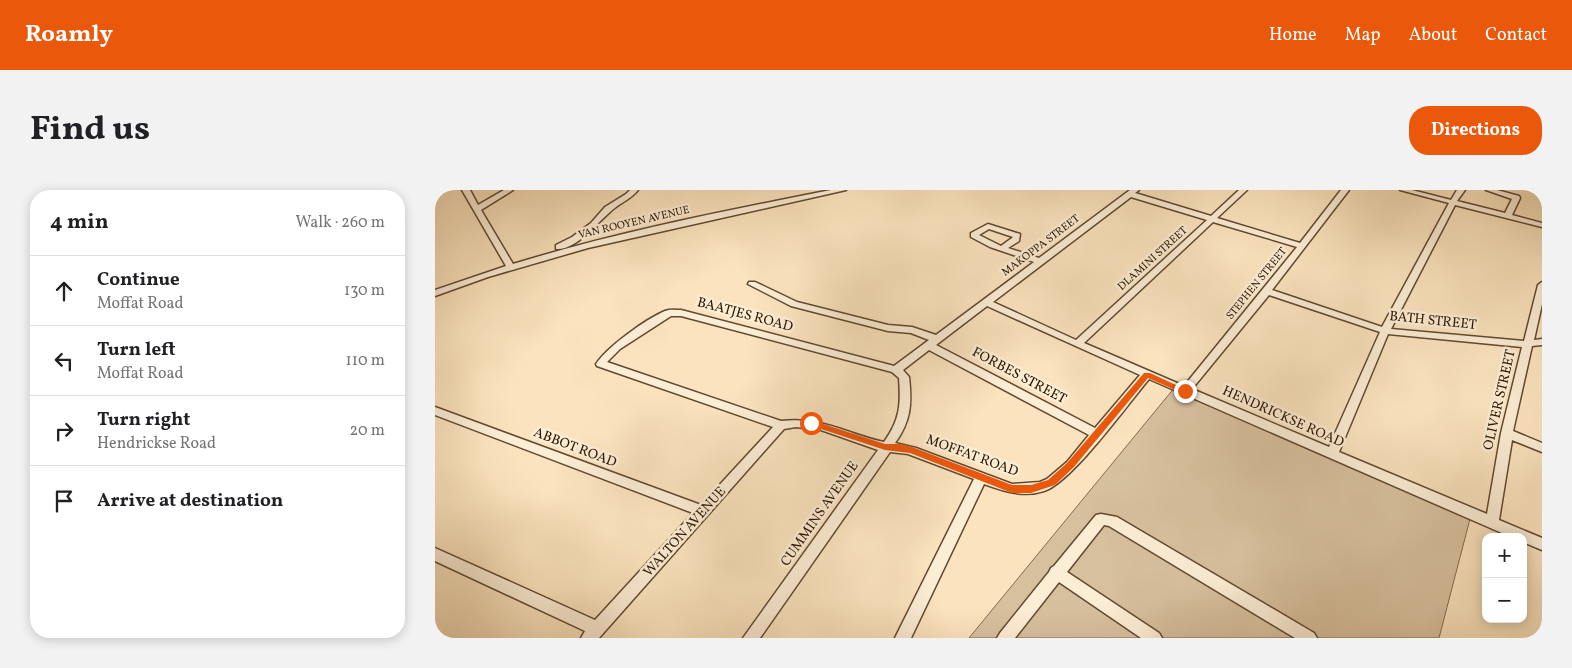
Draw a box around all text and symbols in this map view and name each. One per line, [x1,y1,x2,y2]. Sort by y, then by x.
text: Roamly [25,18,113,52]
text: Home [1269,23,1317,48]
text: Map [1345,23,1381,48]
text: About [1409,23,1457,48]
text: Contact [1485,23,1547,48]
text: Find us [30,106,150,154]
button: Directions [1409,106,1542,155]
street label: VAN ROOYEN AVENUE [577,203,692,243]
text: 4 min [50,208,109,237]
street label: MAKOPPA STREET [999,211,1084,280]
text: Walk · 260 m [295,212,385,234]
street label: DLAMINI STREET [1115,223,1192,294]
street label: STEPHEN STREET [1223,244,1291,323]
text: Continue [97,267,180,293]
icon: ahead [50,277,78,305]
text: 130 m [344,280,385,302]
text: Moffat Road [97,293,183,315]
street label: BAATJES ROAD [695,293,795,337]
street label: BATH STREET [1388,307,1478,335]
text: Turn left [97,337,176,363]
street label: FORBES STREET [968,343,1070,409]
icon: left [50,347,78,375]
street label: OLIVER STREET [1479,348,1521,452]
text: 110 m [346,350,385,372]
text: Moffat Road [97,363,183,385]
route end [1174,380,1197,403]
street label: HENDRICKSE ROAD [1219,382,1347,452]
text: Turn right [97,407,190,433]
route start [800,412,823,435]
icon: right [50,417,78,445]
text: 20 m [350,420,385,442]
street label: ABBOT ROAD [531,423,619,473]
street label: MOFFAT ROAD [923,430,1021,482]
text: Hendrickse Road [97,433,216,455]
street label: CUMMINS AVENUE [776,458,864,570]
street label: WALTON AVENUE [639,483,731,581]
icon: arrive [50,487,78,515]
text: Arrive at destination [97,488,283,514]
map controls [1482,533,1527,623]
button: + [1482,533,1527,578]
button: − [1482,578,1527,623]

